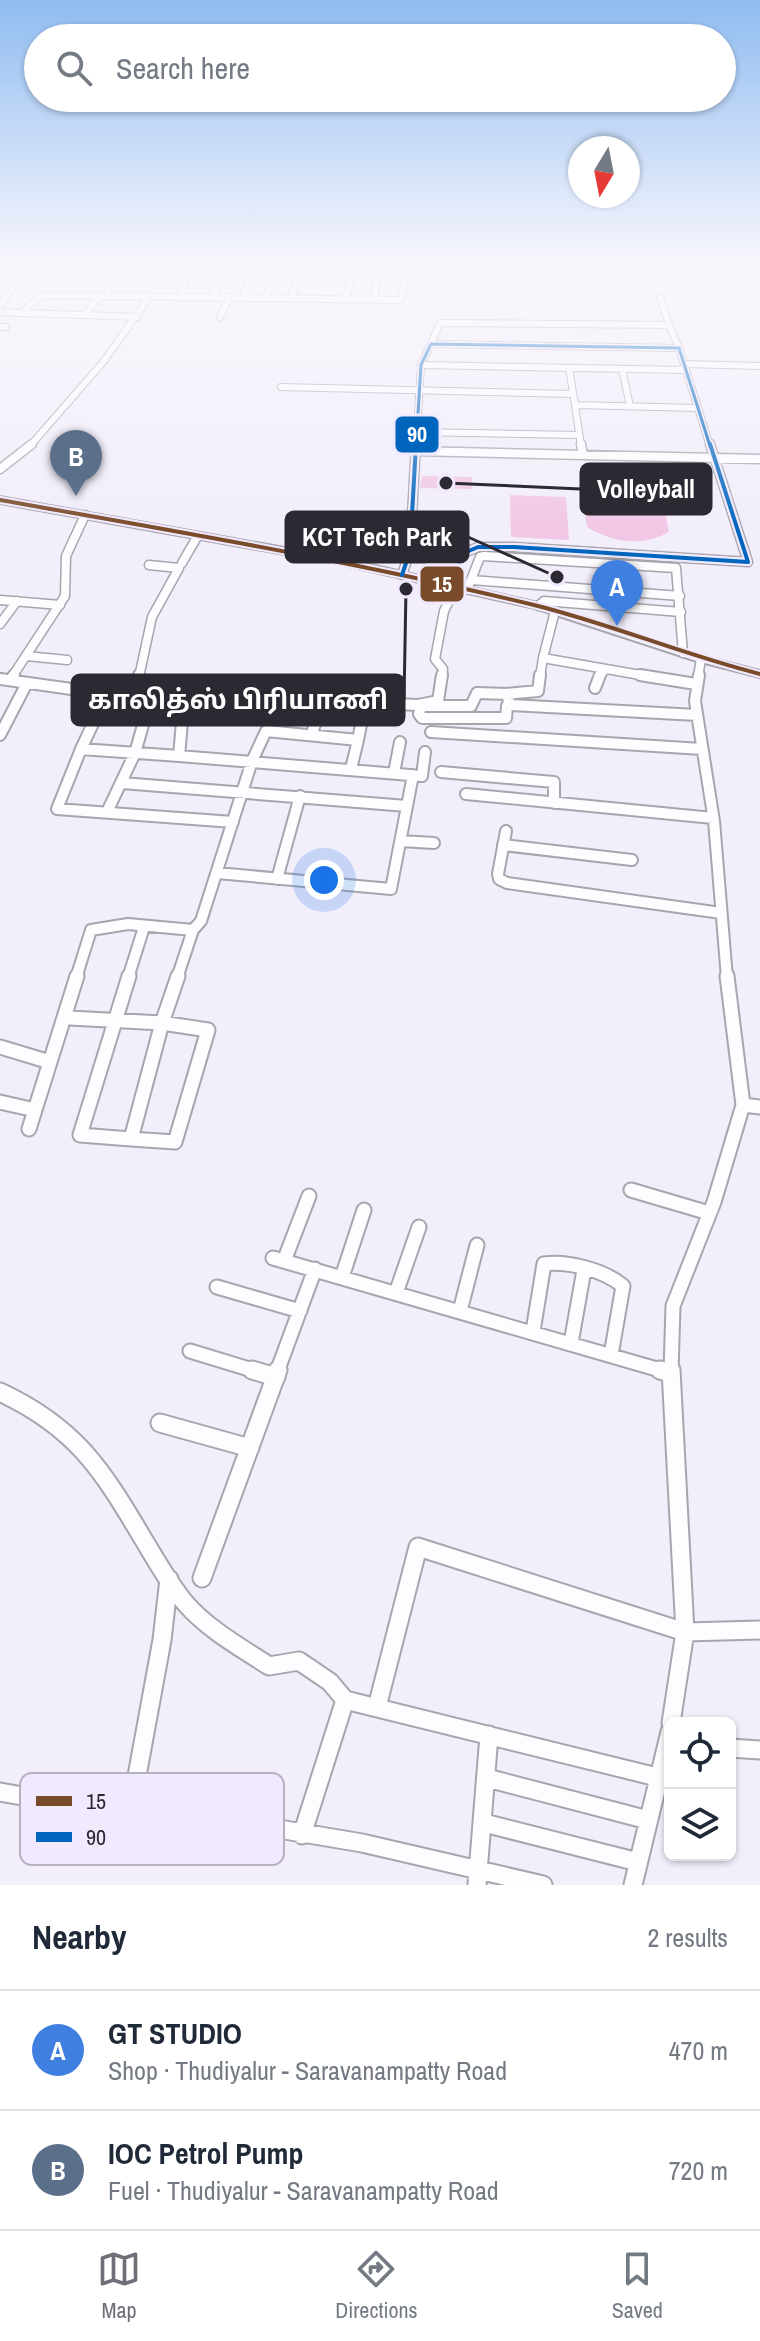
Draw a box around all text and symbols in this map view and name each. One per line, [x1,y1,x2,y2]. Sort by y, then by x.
search box [24,24,736,112]
icon: search [52,46,96,90]
text: Search here [116,48,250,88]
north arrow [568,136,640,208]
line badge: 90 [394,415,440,454]
text: 90 [407,419,427,449]
pin: B [50,430,102,496]
callout: Volleyball [581,464,711,514]
text: Volleyball [597,471,695,506]
callout: KCT Tech Park [286,512,468,562]
text: KCT Tech Park [302,519,452,554]
pin: A [591,560,643,626]
line badge: 15 [419,565,465,603]
text: 15 [432,569,452,599]
callout: காலித்ஸ் பிரியாணி [72,675,404,725]
text: காலித்ஸ் பிரியாணி [88,682,388,717]
your location [304,860,344,900]
map controls [664,1717,736,1861]
button: locate [664,1717,736,1789]
legend [20,1773,284,1865]
text: 15 [86,1786,106,1816]
button: layers [664,1789,736,1861]
text: 90 [86,1822,106,1852]
text: Nearby [32,1914,127,1960]
text: 2 results [647,1920,728,1955]
text: GT STUDIO [108,2013,242,2053]
text: A [50,2033,66,2068]
text: 470 m [669,2033,728,2068]
text: Shop · Thudiyalur - Saravanampatty Road [108,2053,507,2088]
text: IOC Petrol Pump [108,2133,303,2173]
text: B [50,2153,66,2188]
text: 720 m [669,2153,728,2188]
text: Fuel · Thudiyalur - Saravanampatty Road [108,2173,499,2208]
tab: Map [97,2247,141,2325]
tab: Directions [335,2247,418,2325]
tab: Saved [612,2247,663,2325]

